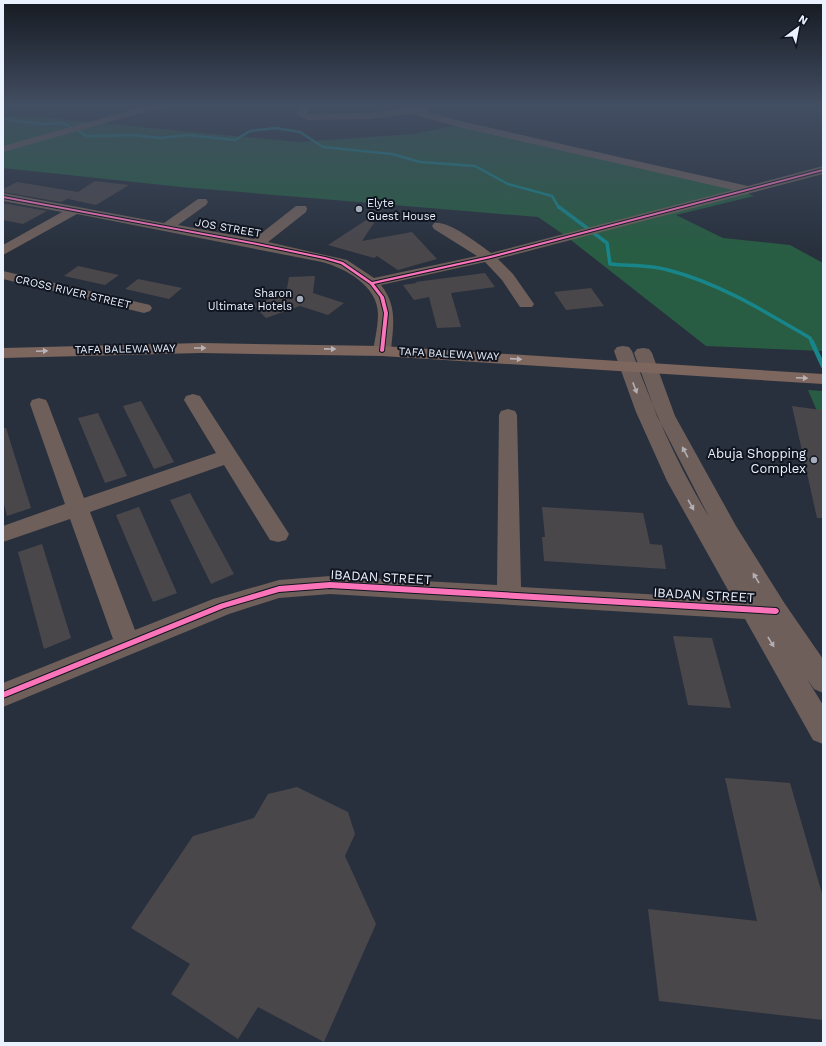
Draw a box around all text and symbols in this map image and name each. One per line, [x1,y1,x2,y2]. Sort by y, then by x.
north arrow [778,8,818,48]
text: N [796,12,810,28]
place label: Elyte Guest House [367,197,436,223]
marker: Elyte Guest House [354,204,364,214]
street label: JOS STREET [194,216,262,240]
street label: CROSS RIVER STREET [14,272,132,312]
place label: Sharon Ultimate Hotels [208,287,292,313]
marker: Sharon Ultimate Hotels [295,294,305,304]
street label: TAFA BALEWA WAY [75,342,176,356]
one-way arrow [194,345,207,351]
street label: TAFA BALEWA WAY [398,345,500,363]
one-way arrow [324,346,337,352]
one-way arrow [36,348,49,354]
one-way arrow [510,355,522,362]
one-way arrow [796,374,808,381]
one-way arrow [633,383,639,395]
one-way arrow [682,446,689,458]
place label: Abuja Shopping Complex [707,446,806,476]
marker: Abuja Shopping Complex [809,455,819,465]
one-way arrow [688,500,695,511]
street label: IBADAN STREET [330,567,432,587]
one-way arrow [753,572,760,584]
street label: IBADAN STREET [653,585,755,605]
one-way arrow [767,637,775,647]

